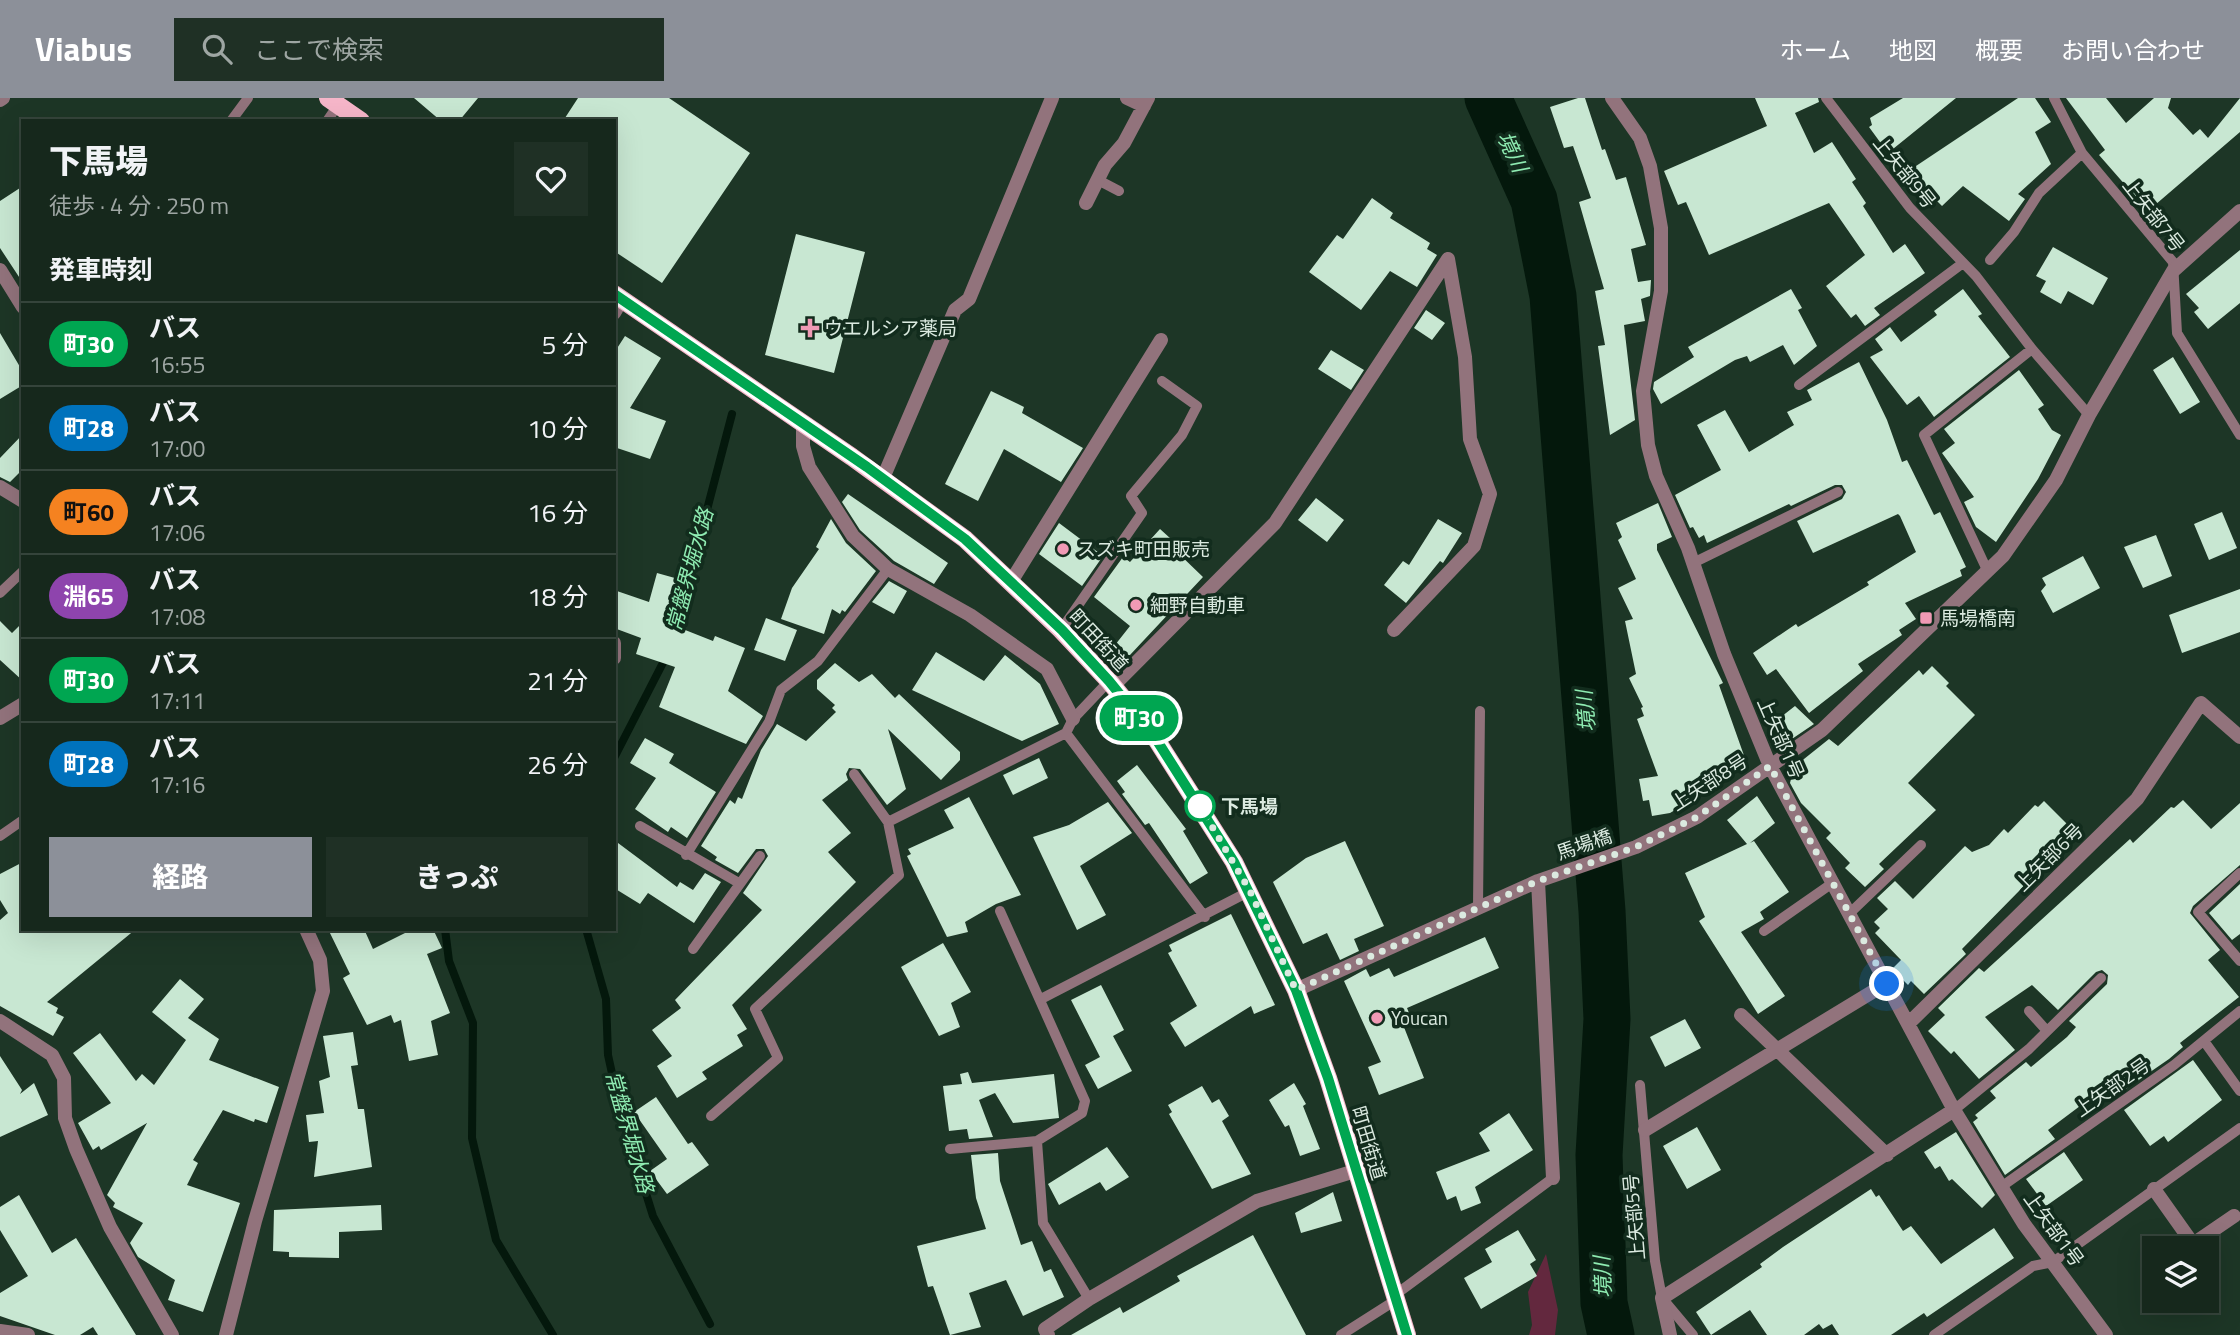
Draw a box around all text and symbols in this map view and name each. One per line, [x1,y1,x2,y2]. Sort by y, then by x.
search box [174,18,664,81]
text: Viabus [35,24,132,74]
icon: search [198,30,236,68]
text: ここで検索 [254,30,384,69]
text: ホーム [1780,32,1851,68]
text: 地図 [1889,32,1937,68]
text: 概要 [1975,32,2023,68]
text: お問い合わせ [2061,32,2205,68]
water label: 境川 [1490,126,1537,179]
street label: 上矢部9号 [1867,129,1944,214]
text: 下馬場 [49,136,148,186]
button: heart [514,142,588,216]
street label: 上矢部7号 [2116,172,2192,258]
text: 徒歩 · 4 分 · 250 m [49,188,229,223]
text: 発車時刻 [49,250,153,289]
text: バス [149,308,201,347]
place label: ウエルシア薬局 [824,313,957,342]
marker: ウエルシア薬局 [802,320,818,336]
text: 5 分 [542,325,588,364]
text: 町30 [63,326,114,362]
text: 16:55 [149,347,205,382]
text: バス [149,392,201,431]
text: 10 分 [527,409,588,448]
text: 町28 [63,410,114,446]
text: 17:00 [149,431,205,466]
text: バス [149,476,201,515]
text: 16 分 [527,493,588,532]
text: 町60 [63,494,114,530]
water label: 常盤界堀水路 [657,503,721,635]
text: 17:06 [149,515,205,550]
place label: スズキ町田販売 [1077,534,1210,563]
marker: スズキ町田販売 [1055,541,1071,557]
text: バス [149,560,201,599]
text: 18 分 [527,577,588,616]
text: 淵65 [63,578,114,614]
place label: 細野自動車 [1150,590,1245,619]
marker: 細野自動車 [1128,597,1144,613]
text: 17:08 [149,599,205,634]
street label: 町田街道 [1063,602,1136,677]
place label: 馬場橋南 [1940,603,2016,632]
marker: 馬場橋南 [1918,610,1934,626]
text: バス [149,644,201,683]
text: 21 分 [527,661,588,700]
text: 町30 [63,662,114,698]
text: 17:11 [149,683,205,718]
water label: 境川 [1567,687,1603,733]
street label: 上矢部1号 [1751,692,1812,783]
line badge: 町30 [1099,695,1179,741]
text: 町30 [1114,700,1164,736]
text: バス [149,728,201,767]
text: 26 分 [527,745,588,784]
text: 町28 [63,746,114,782]
street label: 上矢部8号 [1664,746,1753,817]
text: 17:16 [149,767,205,802]
marker: 下馬場 [1185,791,1215,821]
place label: 下馬場 [1221,791,1278,820]
street label: 上矢部6号 [2008,816,2090,898]
street label: 馬場橋 [1552,821,1616,867]
button: 経路 [49,837,312,917]
button: きっぷ [326,837,588,917]
your location [1869,966,1904,1001]
place label: Youcan [1391,1003,1448,1032]
marker: Youcan [1369,1010,1385,1026]
street label: 上矢部2号 [2068,1050,2156,1123]
water label: 常盤界堀水路 [597,1067,663,1199]
street label: 町田街道 [1344,1102,1394,1183]
street label: 上矢部5号 [1615,1173,1652,1261]
street label: 上矢部1号 [2017,1185,2092,1272]
map controls [2142,1236,2219,1313]
button: layers [2142,1236,2219,1313]
water label: 境川 [1585,1253,1619,1299]

